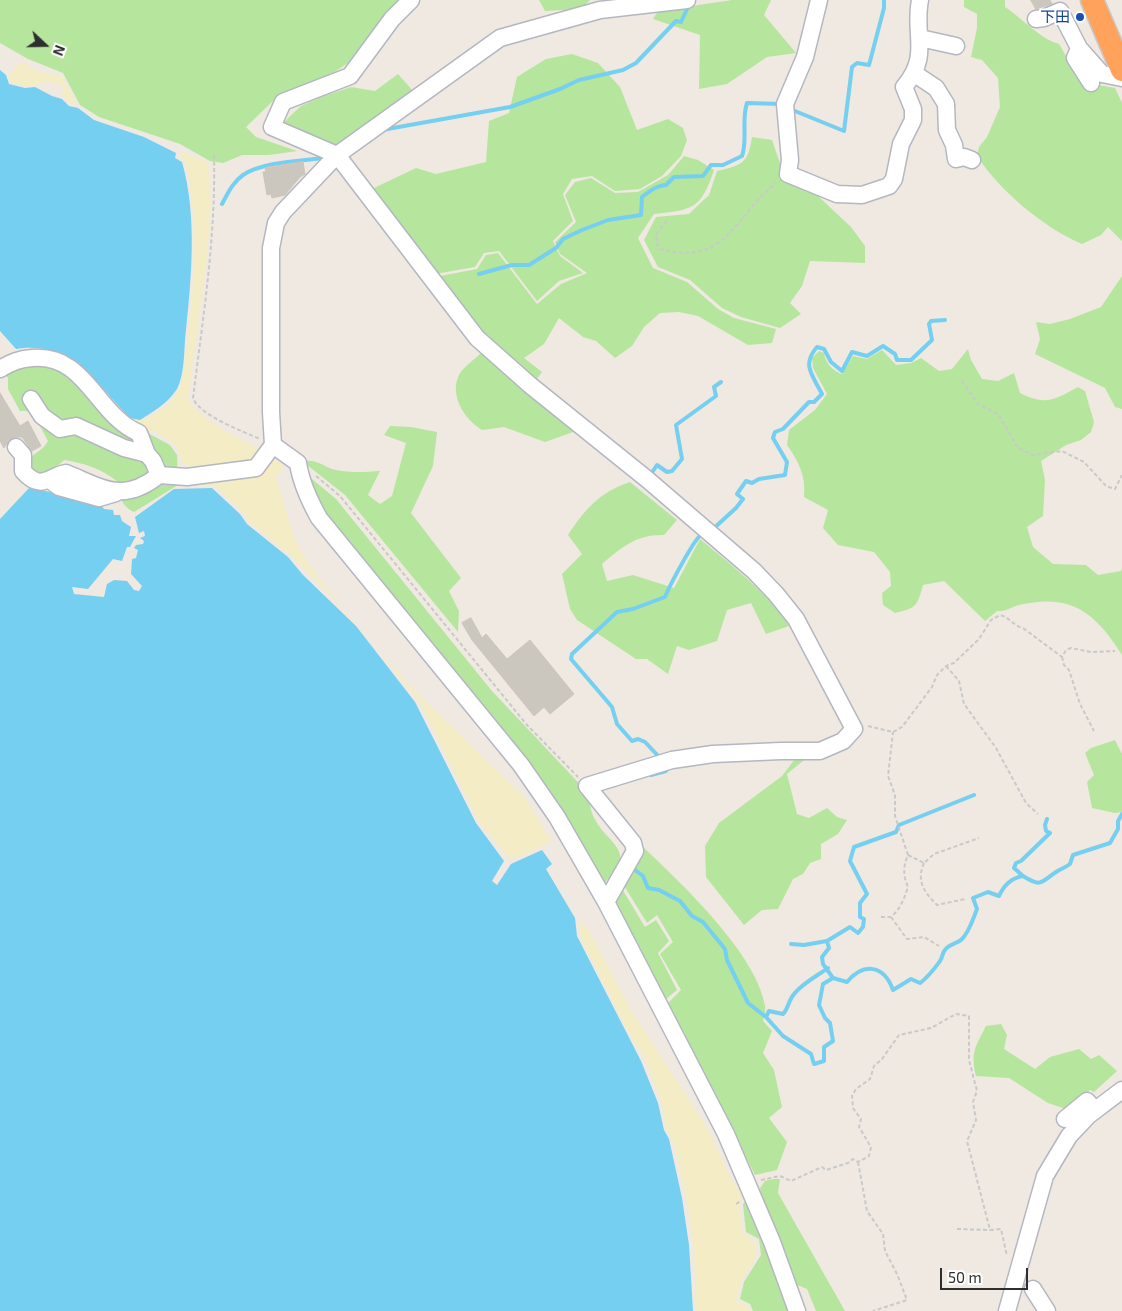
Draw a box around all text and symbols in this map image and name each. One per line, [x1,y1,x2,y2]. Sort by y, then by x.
place label: 下田 [1040,8,1070,26]
marker: 下田 [1074,11,1086,23]
north arrow [20,20,70,70]
text: N [50,43,69,58]
scale bar [942,1258,1030,1290]
text: 50 m [948,1268,982,1286]

